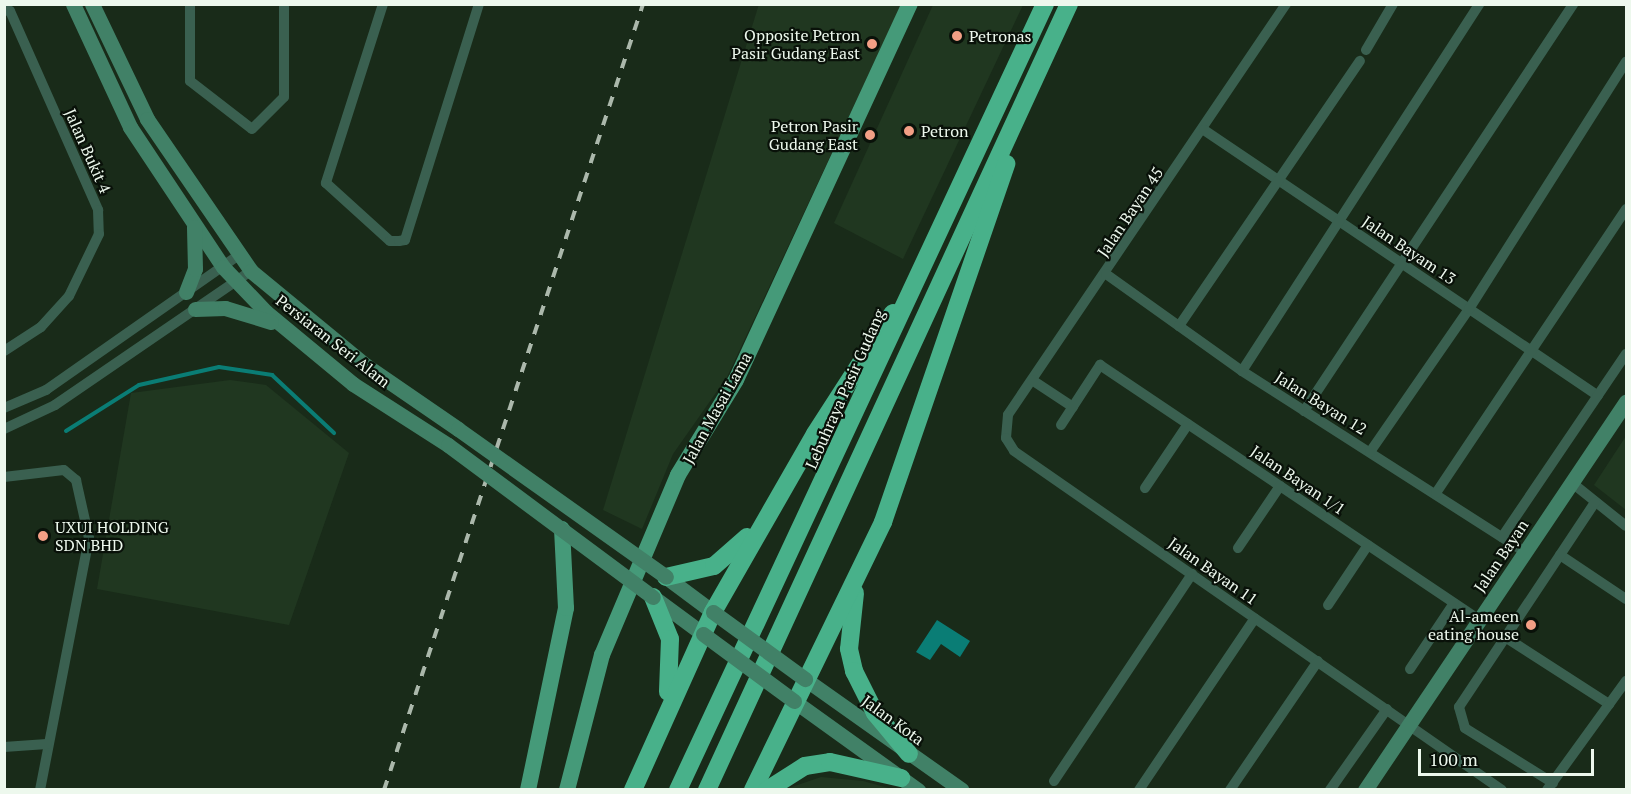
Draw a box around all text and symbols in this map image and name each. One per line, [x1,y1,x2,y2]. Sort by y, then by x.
place label: Opposite Petron Pasir Gudang East [731,25,860,63]
place label: Petronas [969,26,1032,46]
marker: Petronas [950,29,964,43]
marker: Opposite Petron Pasir Gudang East [865,37,879,51]
street label: Jalan Bukit 4 [61,106,115,196]
place label: Petron Pasir Gudang East [769,116,858,154]
place label: Petron [921,121,969,141]
marker: Petron [902,124,916,138]
marker: Petron Pasir Gudang East [863,128,877,142]
street label: Jalan Bayan 45 [1093,163,1167,261]
street label: Jalan Bayam 13 [1359,212,1459,288]
street label: Persiaran Seri Alam [272,290,394,392]
street label: Lebuhraya Pasir Gudang [801,306,889,472]
street label: Jalan Masai Lama [678,349,756,467]
street label: Jalan Bayan 12 [1272,367,1370,439]
street label: Jalan Bayan 1/1 [1247,441,1349,519]
street label: Jalan Bayan [1470,516,1532,596]
place label: UXUI HOLDING SDN BHD [55,517,169,555]
marker: UXUI HOLDING SDN BHD [36,529,50,543]
street label: Jalan Bayan 11 [1165,533,1261,609]
place label: Al-ameen eating house [1428,606,1519,644]
marker: Al-ameen eating house [1524,618,1538,632]
street label: Jalan Kota [858,691,928,749]
scale bar [1421,737,1596,775]
text: 100 m [1429,747,1478,771]

